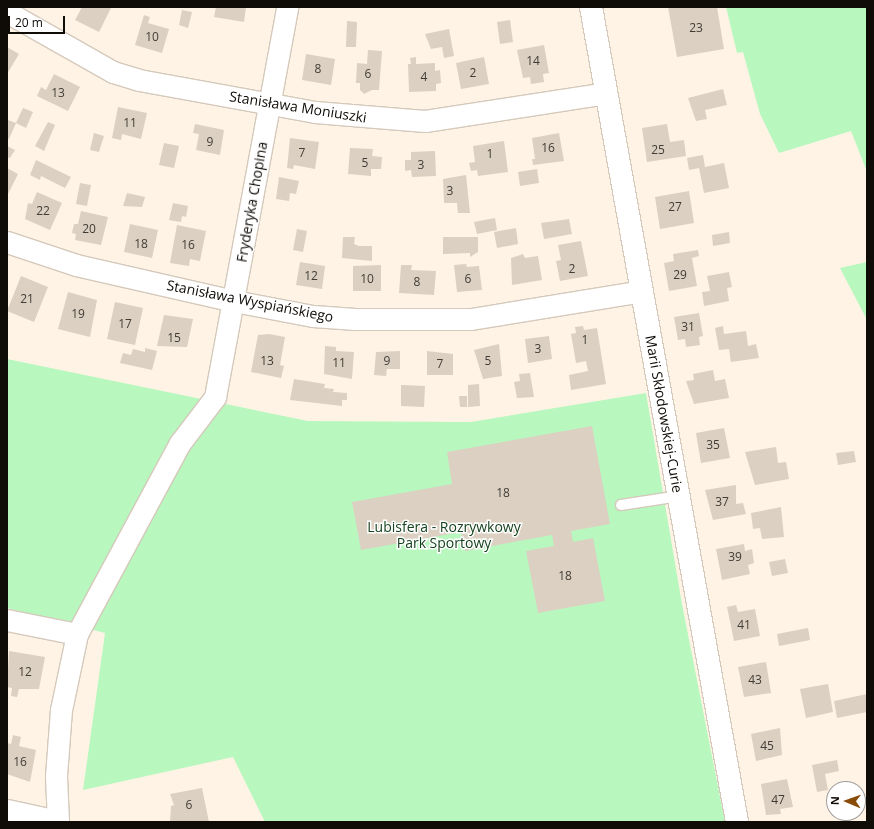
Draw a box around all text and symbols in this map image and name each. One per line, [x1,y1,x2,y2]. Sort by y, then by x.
scale bar [10,8,67,34]
text: 20 m [15,14,43,31]
house number: 23 [689,21,703,35]
house number: 10 [145,30,159,44]
house number: 14 [526,54,540,68]
house number: 8 [315,62,321,76]
house number: 2 [470,66,476,80]
house number: 6 [365,67,371,81]
house number: 4 [421,70,427,84]
house number: 13 [51,86,65,100]
street label: Stanisława Moniuszki [228,88,368,126]
house number: 11 [123,116,137,130]
house number: 9 [207,135,213,149]
street label: Fryderyka Chopina [233,140,271,264]
house number: 16 [541,141,555,155]
house number: 25 [651,143,665,157]
house number: 7 [299,146,305,160]
house number: 1 [487,147,493,161]
house number: 5 [362,156,368,170]
house number: 3 [418,158,424,172]
house number: 3 [447,184,453,198]
house number: 27 [668,200,682,214]
house number: 22 [36,204,50,218]
house number: 20 [82,222,96,236]
house number: 18 [134,237,148,251]
house number: 16 [181,238,195,252]
house number: 2 [569,262,575,276]
house number: 29 [673,268,687,282]
house number: 12 [304,269,318,283]
house number: 10 [360,272,374,286]
house number: 6 [465,272,471,286]
house number: 8 [414,275,420,289]
street label: Stanisława Wyspiańskiego [165,277,335,325]
house number: 21 [20,292,34,306]
house number: 19 [71,307,85,321]
house number: 17 [118,317,132,331]
house number: 31 [681,320,695,334]
house number: 15 [167,331,181,345]
house number: 1 [582,333,588,347]
street label: Marii Skłodowskiej-Curie [642,334,686,494]
house number: 3 [535,342,541,356]
house number: 13 [260,354,274,368]
house number: 9 [384,354,390,368]
house number: 5 [485,354,491,368]
house number: 11 [332,356,346,370]
house number: 7 [437,357,443,371]
house number: 35 [706,438,720,452]
house number: 18 [496,486,510,500]
house number: 37 [715,495,729,509]
park label: Lubisfera - Rozrywkowy Park Sportowy [367,519,521,552]
house number: 39 [728,550,742,564]
house number: 18 [558,569,572,583]
house number: 41 [737,618,751,632]
house number: 12 [18,665,32,679]
house number: 43 [748,673,762,687]
house number: 45 [760,739,774,753]
house number: 16 [13,755,27,769]
north arrow [826,781,866,821]
house number: 47 [771,793,785,807]
text: N [827,796,842,805]
house number: 6 [186,798,192,812]

